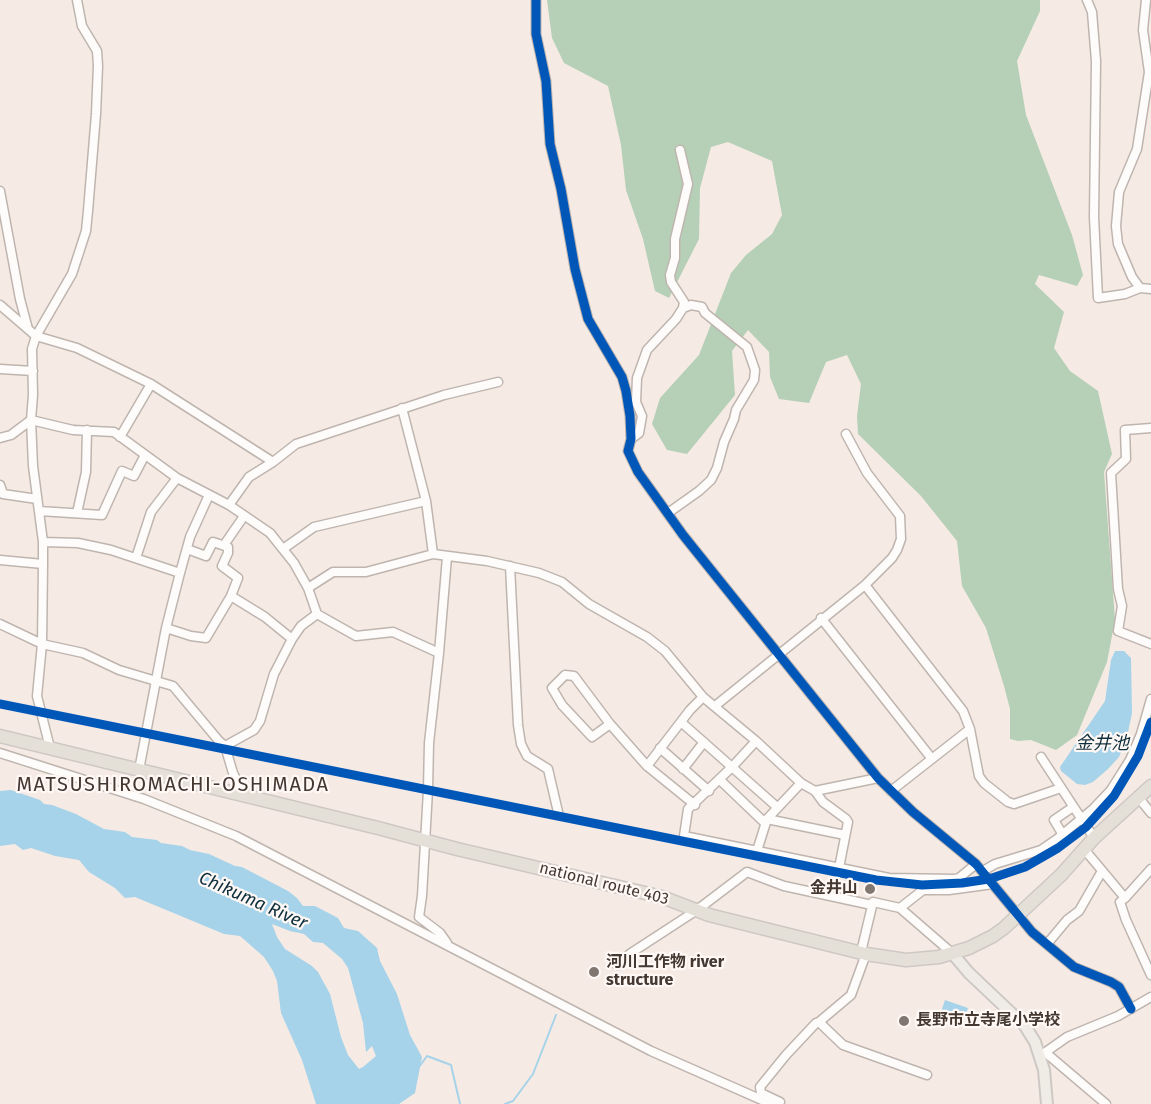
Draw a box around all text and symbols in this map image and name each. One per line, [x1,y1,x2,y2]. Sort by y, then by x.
water label: 金井池 [1075,733,1129,755]
district label: MATSUSHIROMACHI-OSHIMADA [17,773,329,797]
street label: national route 403 [537,859,671,909]
water label: Chikuma River [195,867,311,935]
place label: 金井山 [810,879,858,899]
marker: 金井山 [863,882,877,896]
place label: 河川工作物 river structure [606,953,724,991]
marker: 河川工作物 river structure [587,965,601,979]
place label: 長野市立寺尾小学校 [916,1011,1060,1031]
marker: 長野市立寺尾小学校 [897,1014,911,1028]

